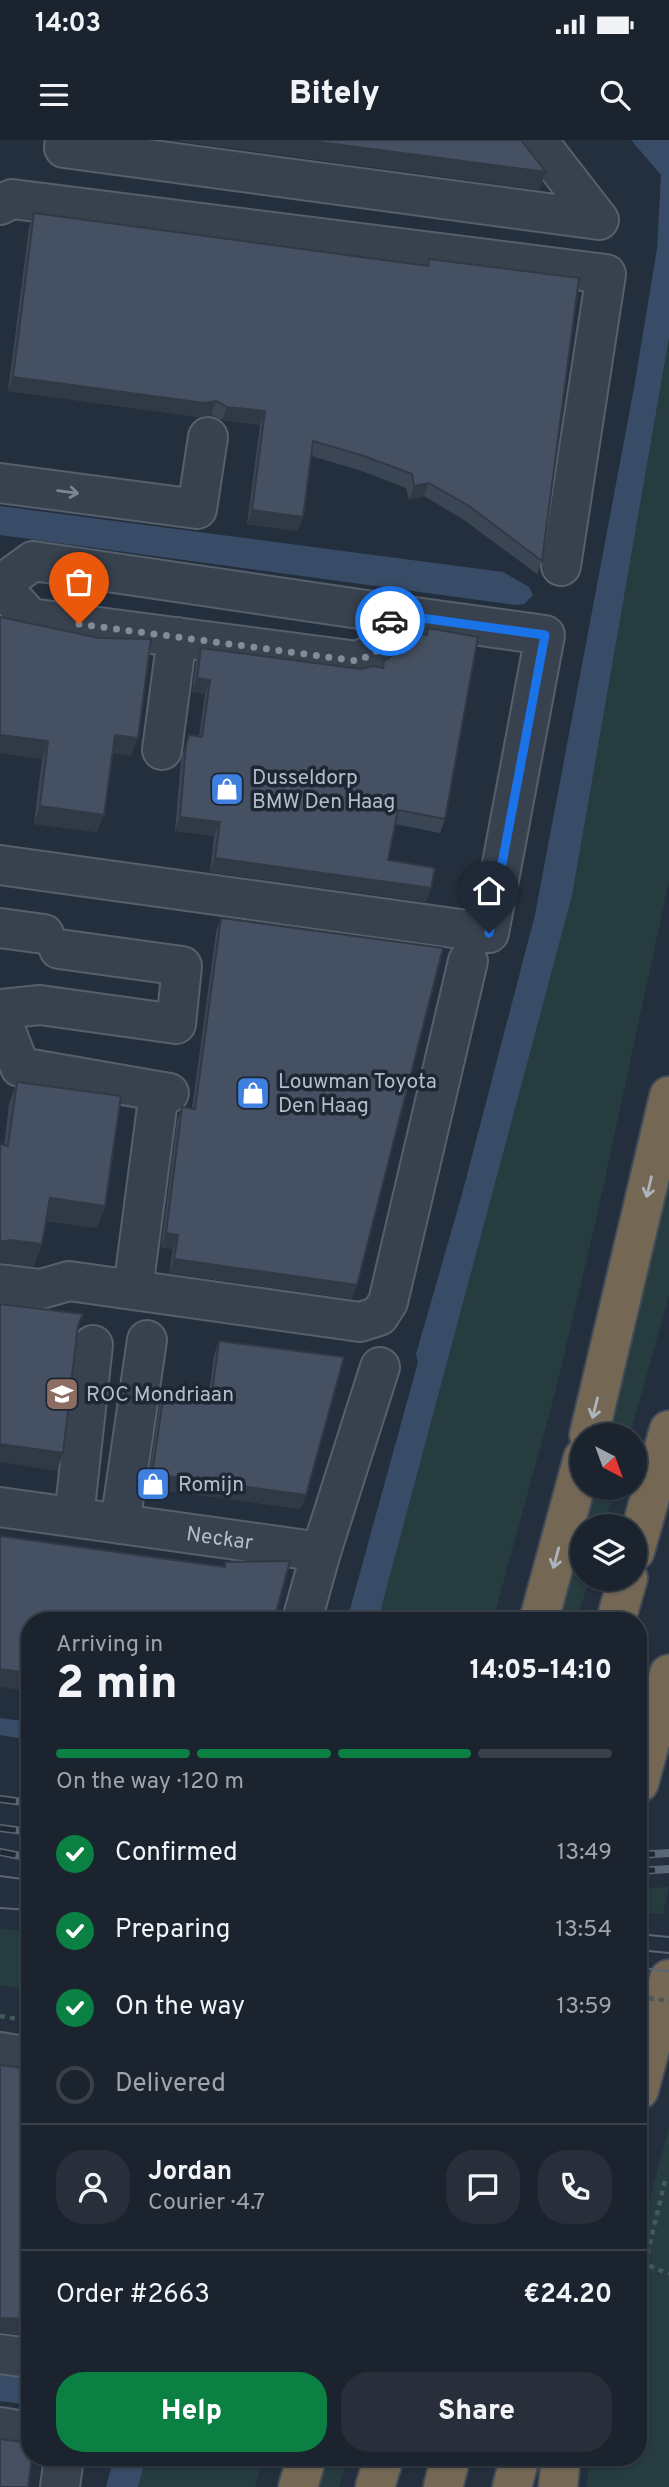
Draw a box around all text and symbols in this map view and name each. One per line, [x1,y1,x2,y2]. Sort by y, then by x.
text: 14:03 [35,8,101,41]
text: Bitely [289,75,380,115]
icon: menu [35,76,73,114]
icon: search [596,76,634,114]
one-way arrow [56,486,79,499]
pin [49,552,109,624]
icon: bag [60,563,98,601]
courier [355,586,425,656]
icon: car [371,602,409,640]
place label: Dusseldorp BMW Den Haag [252,765,395,816]
shop icon: Dusseldorp BMW Den Haag [208,770,246,808]
pin [459,861,519,933]
icon: home [470,872,508,910]
place label: Louwman Toyota Den Haag [278,1069,437,1120]
shop icon: Louwman Toyota Den Haag [234,1074,272,1112]
one-way arrow [642,1175,655,1198]
school or university icon: ROC Mondriaan [43,1375,81,1413]
place label: ROC Mondriaan [86,1382,234,1409]
one-way arrow [588,1396,601,1419]
north arrow [570,1423,648,1500]
map controls [570,1423,647,1591]
shop icon: Romijn [134,1465,172,1503]
place label: Romijn [178,1472,244,1499]
button: layers [570,1514,647,1591]
street label: Neckar [184,1521,255,1557]
one-way arrow [548,1547,561,1569]
text: Arriving in [56,1631,163,1660]
text: 14:05–14:10 [470,1655,612,1688]
text: 2 min [56,1656,178,1715]
text: On the way · 120 m [56,1768,244,1797]
icon: check [56,1835,94,1873]
text: Confirmed [115,1837,238,1870]
text: 13:49 [557,1839,612,1868]
icon: check [56,1912,94,1950]
text: Preparing [115,1914,230,1947]
text: 13:54 [555,1916,612,1945]
icon: check [56,1989,94,2027]
text: On the way [115,1991,245,2024]
text: 13:59 [557,1993,612,2022]
text: Delivered [115,2068,226,2101]
button: person [56,2150,130,2224]
button: chat [446,2150,520,2224]
button: phone [538,2150,612,2224]
text: Jordan [148,2156,232,2189]
text: Courier · 4.7 [148,2189,265,2218]
text: Order #2663 [56,2279,210,2312]
text: €24.20 [524,2279,612,2312]
button: Help [56,2372,327,2452]
button: Share [341,2372,612,2452]

